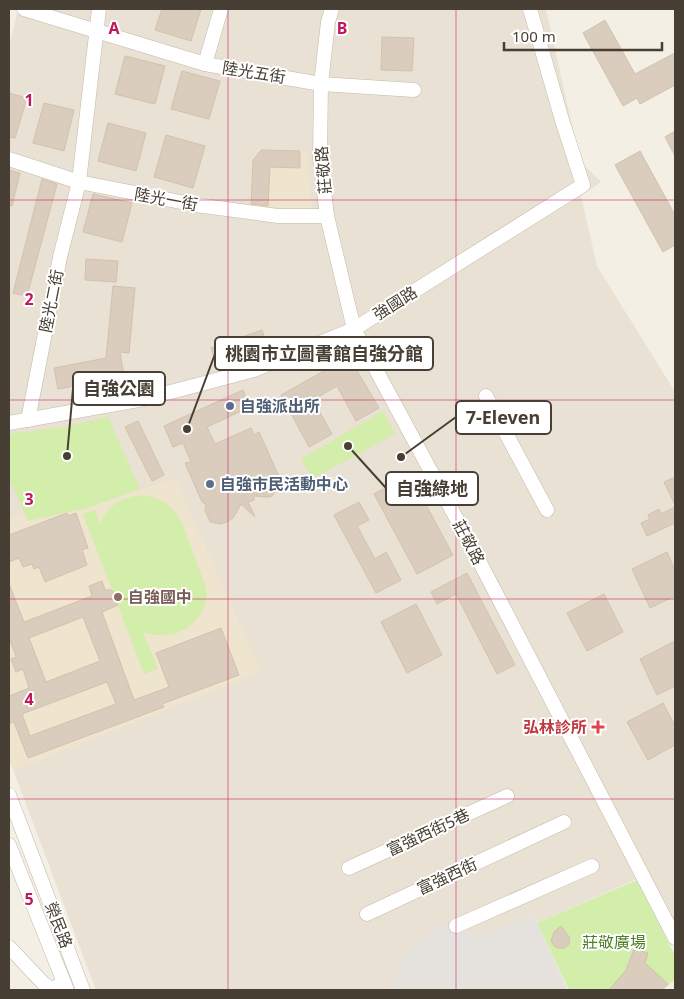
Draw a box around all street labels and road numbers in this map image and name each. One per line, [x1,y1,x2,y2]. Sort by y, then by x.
street label: 陸光五街 [221,56,287,88]
street label: 莊敬路 [310,145,336,195]
street label: 陸光一街 [133,183,199,215]
street label: 陸光二街 [34,267,68,335]
street label: 強國路 [369,281,421,325]
street label: 莊敬路 [448,516,490,568]
street label: 富強西街5巷 [383,803,473,861]
street label: 富強西街 [413,853,481,899]
street label: 榮民路 [40,899,78,951]

